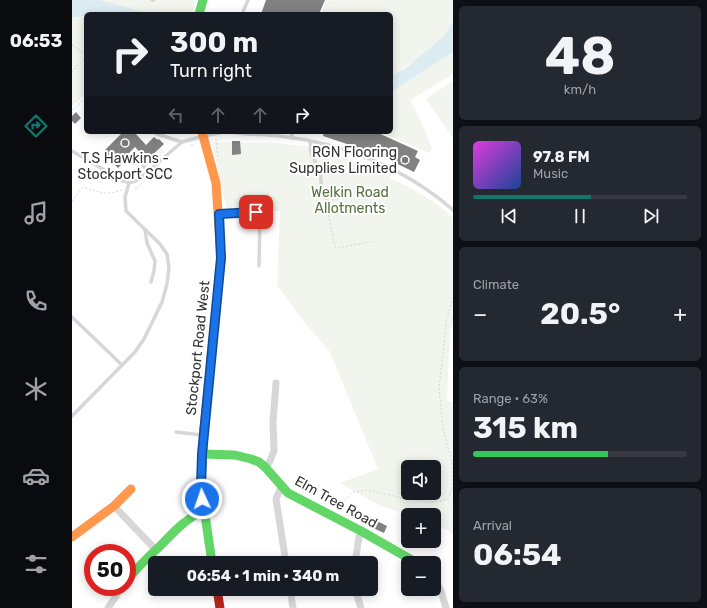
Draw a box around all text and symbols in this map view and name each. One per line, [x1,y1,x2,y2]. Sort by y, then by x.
text: 48 [545,25,615,87]
text: 300 m [170,26,258,59]
icon: right [104,28,156,80]
text: 06:53 [10,30,62,52]
text: Turn right [170,60,252,82]
text: km/h [564,82,596,97]
icon: left [165,104,187,126]
icon: ahead [207,104,229,126]
icon: ahead [249,104,271,126]
icon: right [291,104,313,126]
icon: directions [22,112,50,140]
marker: T.S Hawkins - Stockport SCC [120,138,130,148]
place label: RGN Flooring Supplies Limited [289,144,397,177]
text: 97.8 FM [533,148,590,166]
place label: T.S Hawkins - Stockport SCC [77,150,173,183]
marker: RGN Flooring Supplies Limited [400,155,410,165]
text: Music [533,166,568,181]
park label: Welkin Road Allotments [311,184,389,217]
pin [239,195,273,229]
icon: music [22,199,50,227]
icon: arrive [245,201,267,223]
icon: previous [498,205,520,227]
icon: pause [569,205,591,227]
icon: next [640,205,662,227]
text: Climate [473,277,519,292]
street label: Stockport Road West [182,279,214,416]
icon: phone [22,287,50,315]
text: 20.5° [540,296,620,332]
text: − [473,301,487,328]
text: + [673,301,687,328]
icon: climate [22,375,50,403]
text: Range · 63% [473,391,548,406]
text: 315 km [473,410,578,446]
map controls [401,460,441,596]
button: sound [401,460,441,500]
icon: car [22,462,50,490]
street label: Elm Tree Road [292,472,380,532]
position arrow [181,478,223,520]
button: + [401,508,441,548]
text: Arrival [473,518,512,533]
text: 06:54 [473,537,562,573]
speed limit sign: 50 [84,544,136,596]
icon: filters [22,550,50,578]
button: − [401,556,441,596]
text: 06:54 · 1 min · 340 m [187,567,339,585]

